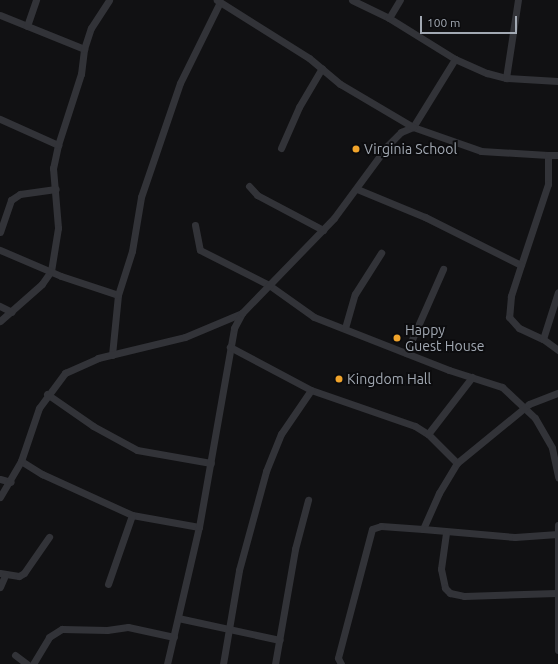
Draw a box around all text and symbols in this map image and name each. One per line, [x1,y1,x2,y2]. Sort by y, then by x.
scale bar [422,8,519,34]
text: 100 m [427,16,460,29]
place label: Virginia School [364,141,457,157]
marker: Virginia School [351,144,361,154]
place label: Happy Guest House [405,322,485,354]
marker: Happy Guest House [392,333,402,343]
place label: Kingdom Hall [347,371,431,387]
marker: Kingdom Hall [334,374,344,384]

